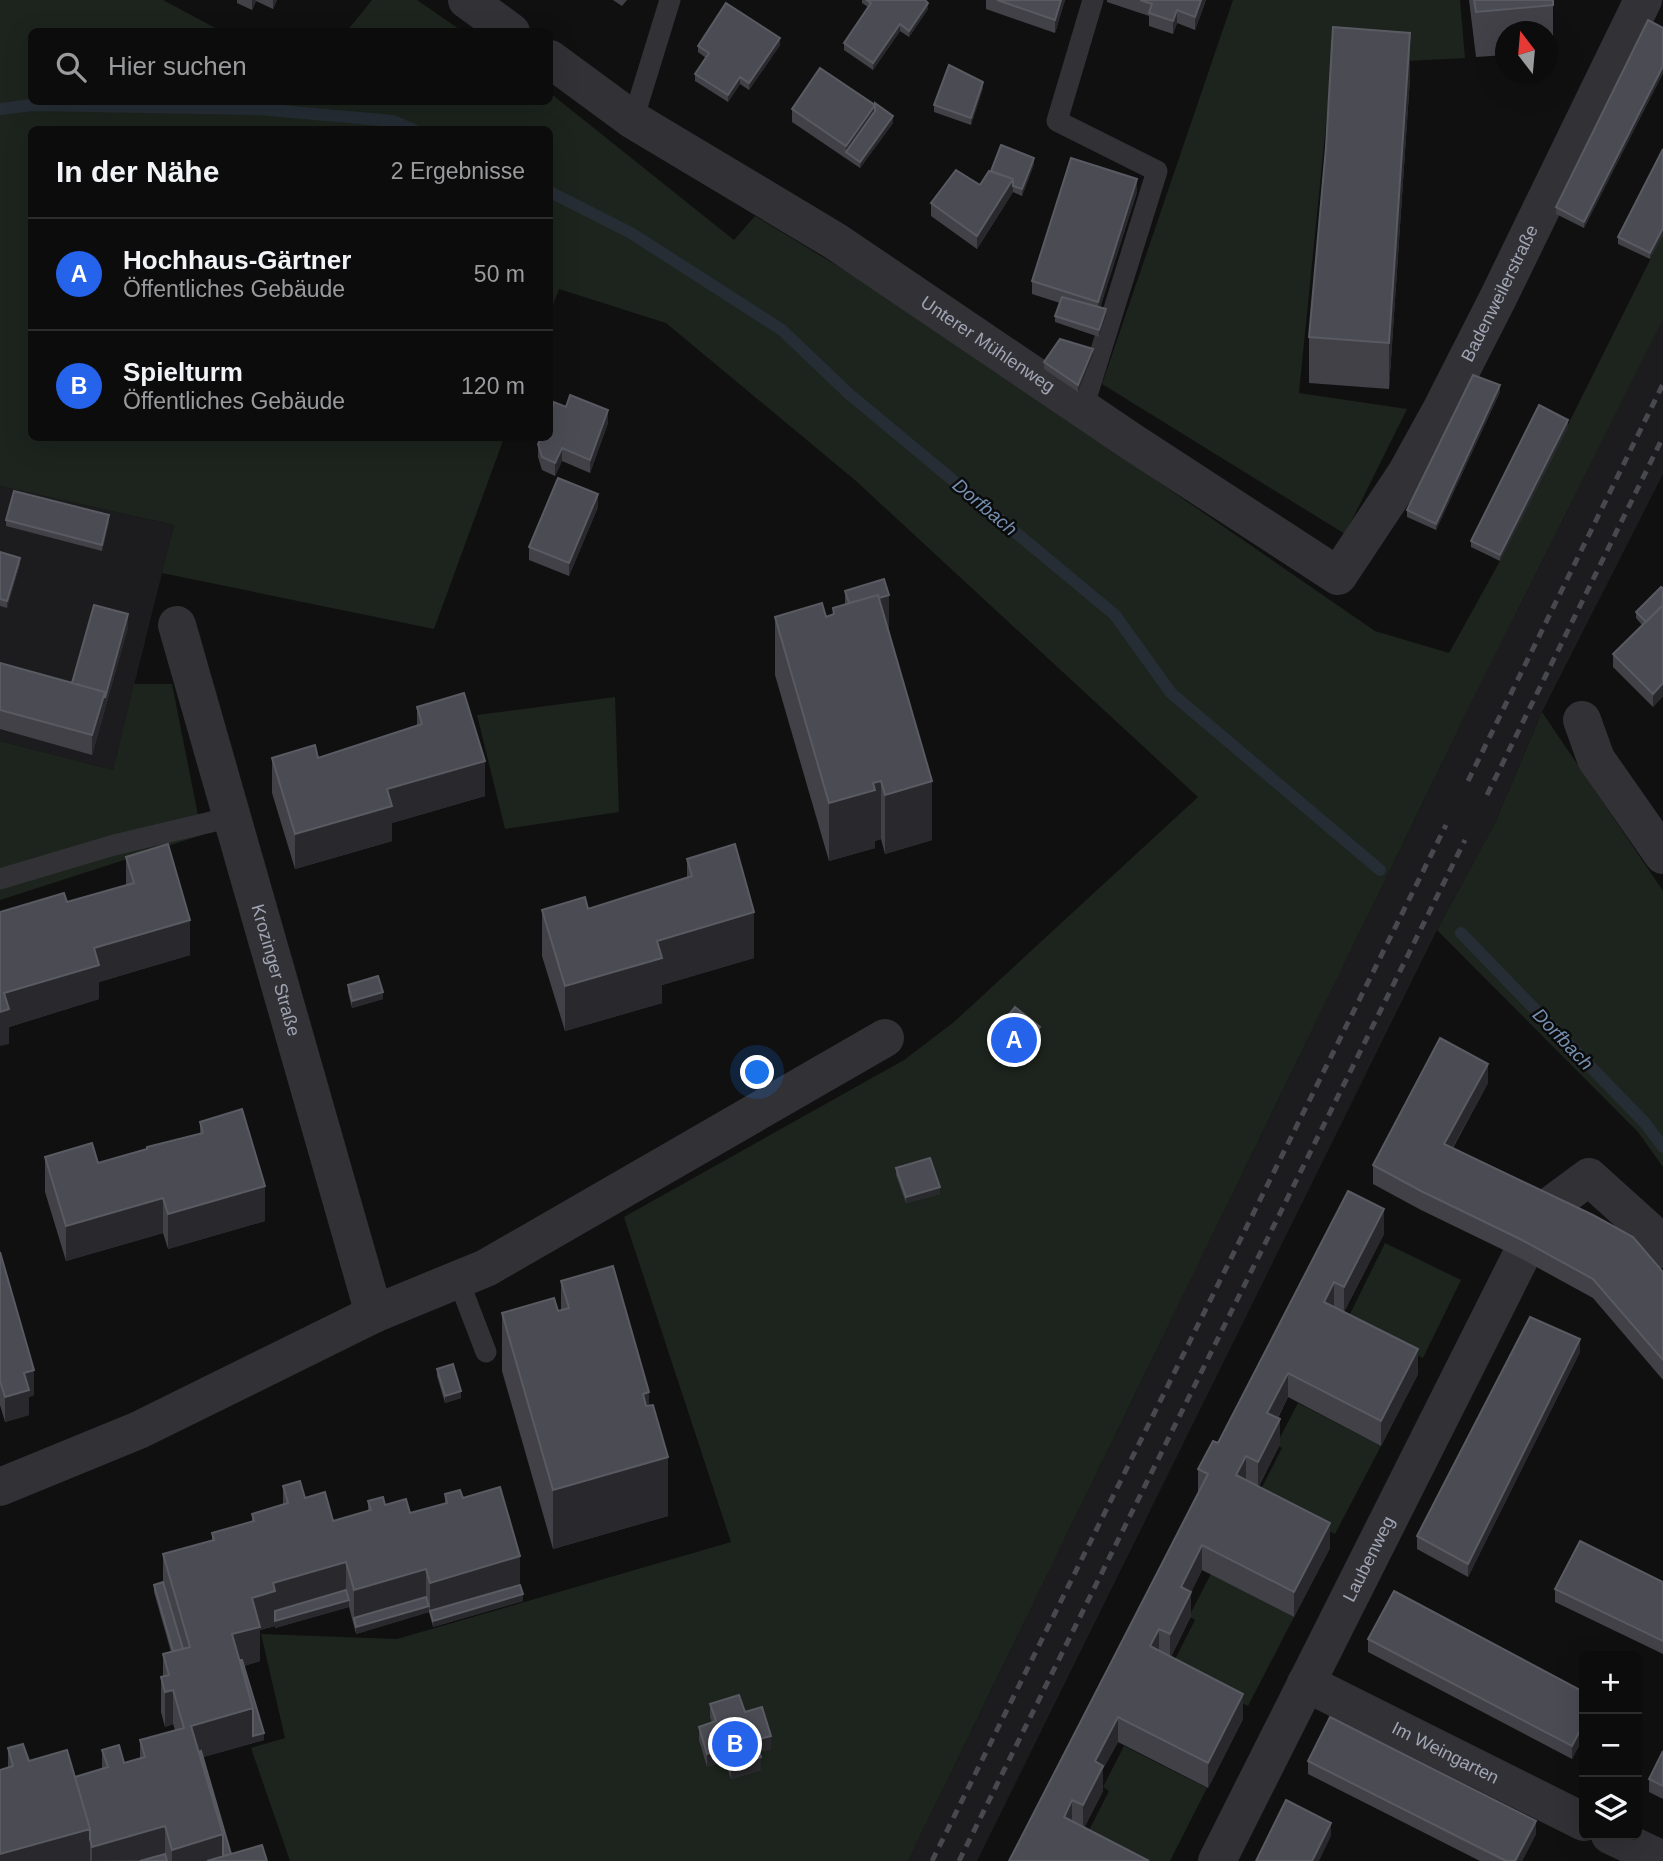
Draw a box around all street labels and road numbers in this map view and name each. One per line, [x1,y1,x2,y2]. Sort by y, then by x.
street label: Badenweilerstraße [1457,222,1542,365]
street label: Unterer Mühlenweg [917,292,1059,397]
street label: Krozinger Straße [247,902,304,1038]
street label: Laubenweg [1339,1513,1399,1605]
street label: Im Weingarten [1389,1718,1502,1788]

